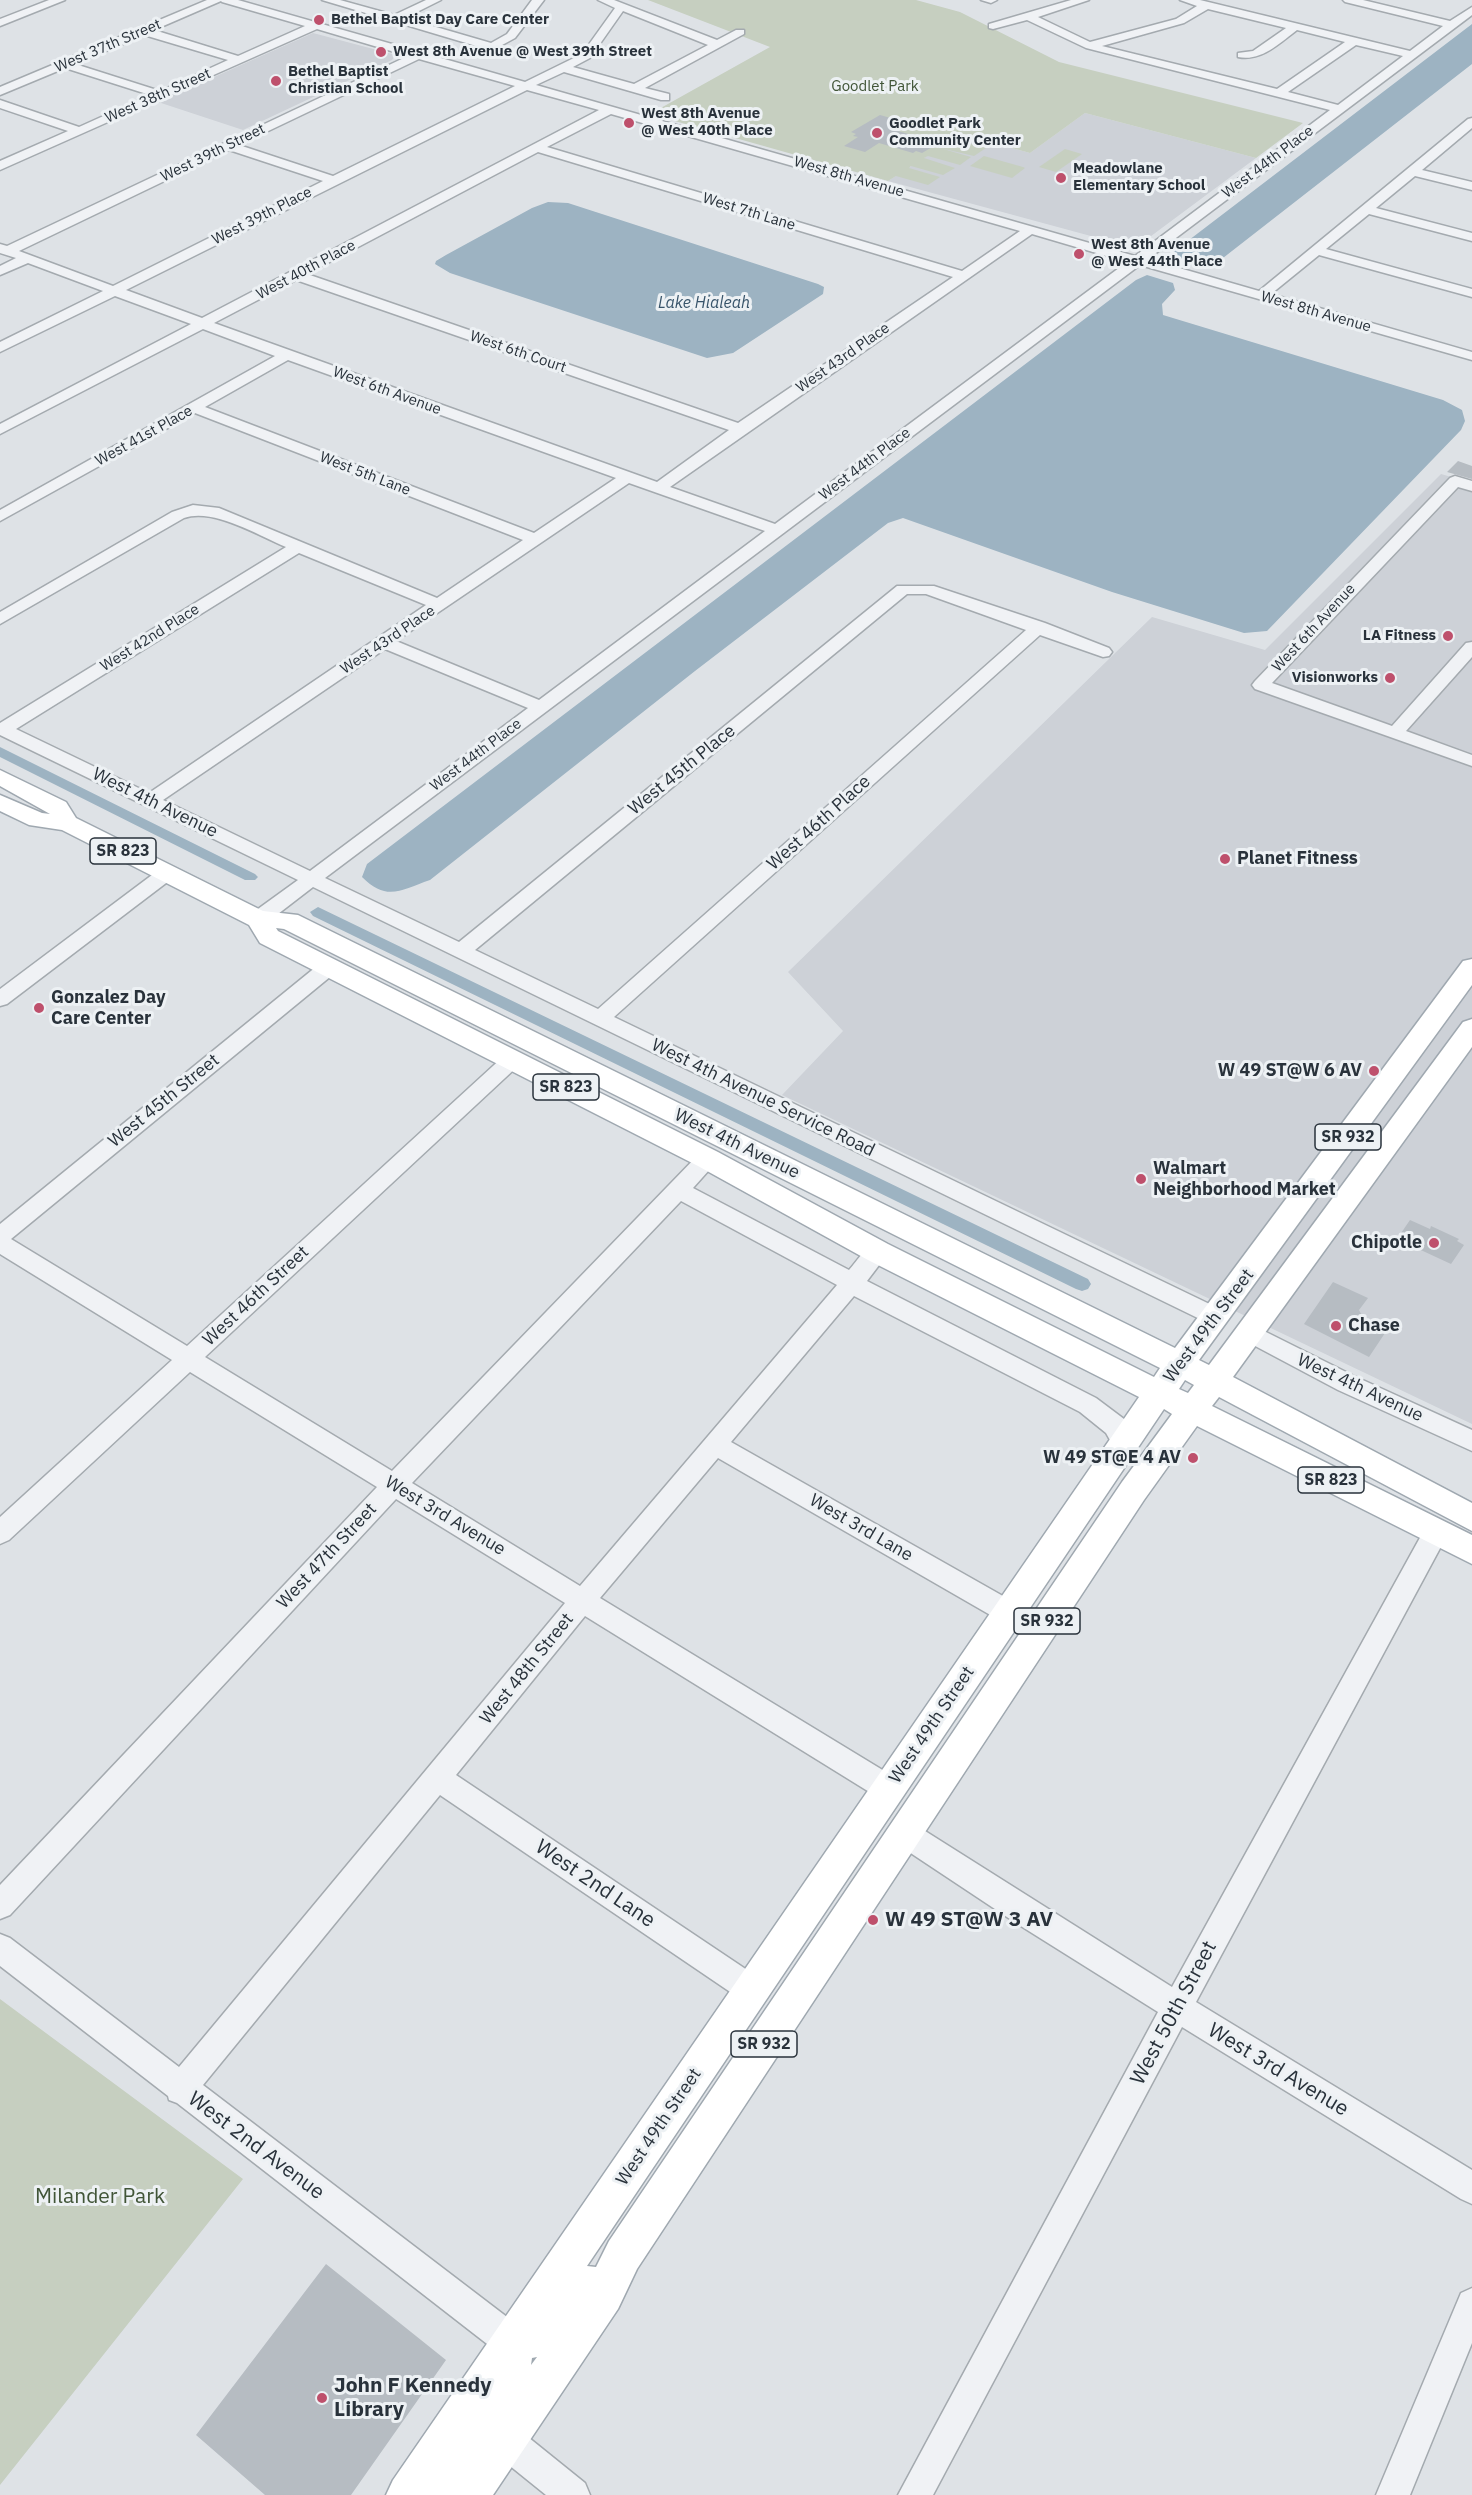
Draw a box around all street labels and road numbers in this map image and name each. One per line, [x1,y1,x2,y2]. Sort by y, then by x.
street label: West 37th Street [52,15,164,77]
street label: West 38th Street [102,65,214,127]
street label: West 39th Street [158,120,268,186]
street label: West 44th Place [1219,122,1317,202]
street label: West 8th Avenue [792,153,906,201]
street label: West 39th Place [209,183,315,249]
street label: West 7th Lane [700,189,798,235]
street label: West 40th Place [253,236,359,304]
street label: West 8th Avenue [1259,288,1373,336]
street label: West 43rd Place [793,319,893,397]
street label: West 6th Court [467,327,569,377]
street label: West 6th Avenue [330,363,444,419]
street label: West 41st Place [92,402,196,470]
street label: West 44th Place [816,424,914,504]
street label: West 5th Lane [317,448,413,500]
street label: West 6th Avenue [1269,580,1359,676]
street label: West 42nd Place [97,600,203,676]
street label: West 43rd Place [337,602,439,678]
street label: West 44th Place [427,715,525,795]
street label: West 45th Place [624,720,740,820]
street label: West 4th Avenue [89,763,221,843]
street label: West 46th Place [763,771,875,875]
road number: SR 823 [90,838,156,864]
street label: West 4th Avenue Service Road [648,1034,878,1162]
street label: West 45th Street [104,1050,224,1152]
road number: SR 823 [533,1074,599,1100]
street label: West 4th Avenue [671,1104,803,1184]
road number: SR 932 [1315,1124,1381,1150]
street label: West 46th Street [199,1242,313,1350]
street label: West 49th Street [1159,1265,1259,1387]
street label: West 4th Avenue [1294,1349,1426,1427]
road number: SR 823 [1298,1467,1364,1493]
street label: West 3rd Avenue [381,1471,509,1561]
street label: West 3rd Lane [806,1490,916,1566]
street label: West 47th Street [273,1499,381,1613]
road number: SR 932 [1014,1608,1080,1634]
street label: West 48th Street [476,1609,578,1729]
street label: West 49th Street [885,1662,979,1788]
street label: West 2nd Lane [530,1835,660,1933]
street label: West 50th Street [1125,1937,1223,2089]
street label: West 3rd Avenue [1203,2018,1353,2122]
road number: SR 932 [731,2031,797,2057]
street label: West 49th Street [612,2064,706,2190]
street label: West 2nd Avenue [183,2087,329,2205]

